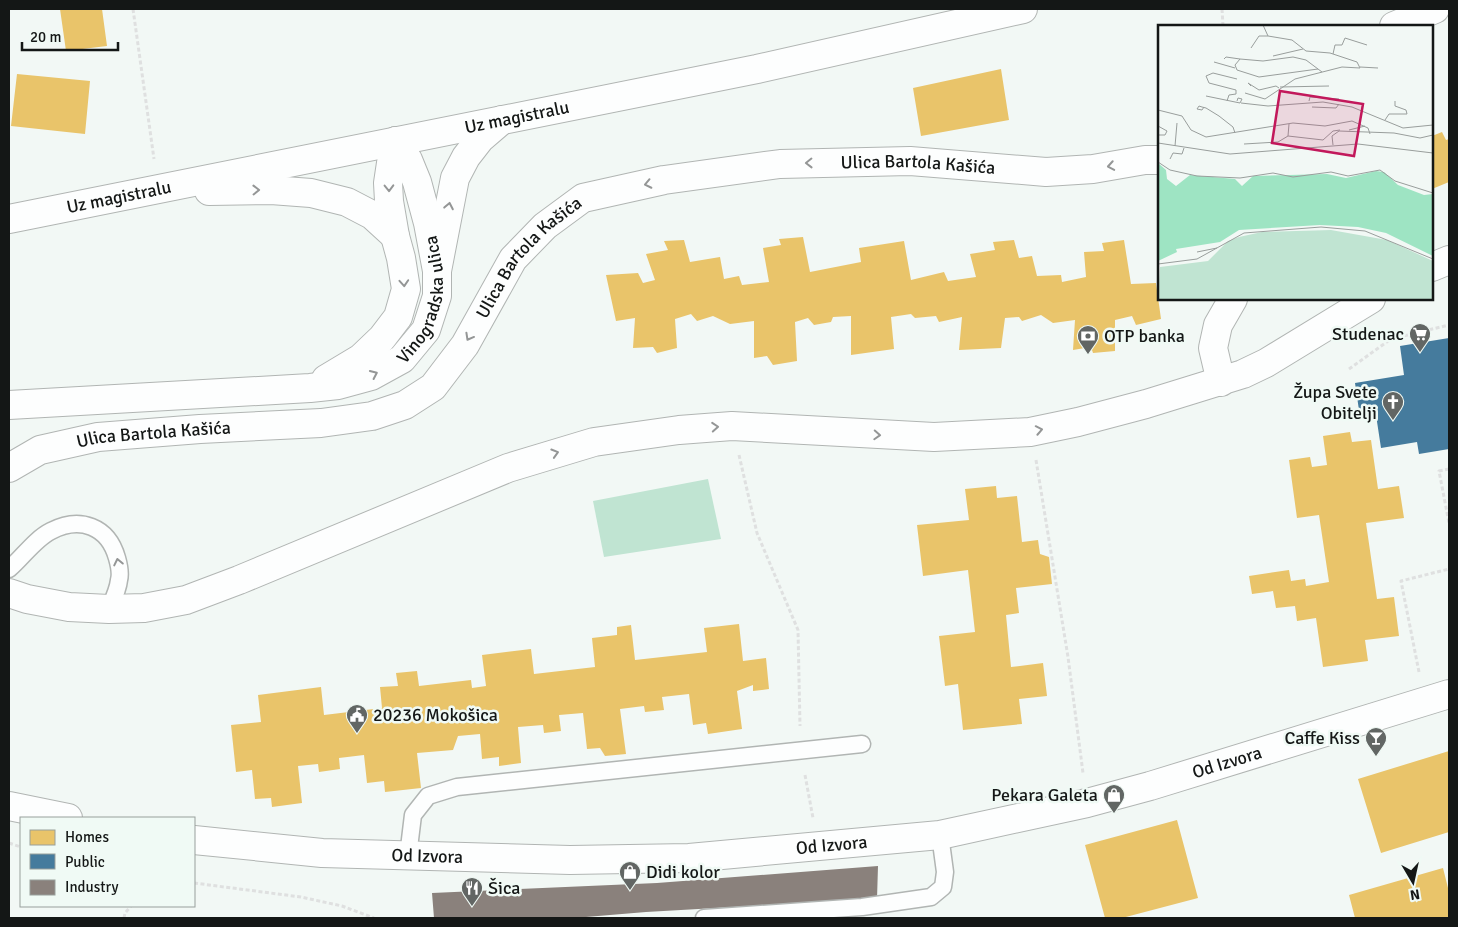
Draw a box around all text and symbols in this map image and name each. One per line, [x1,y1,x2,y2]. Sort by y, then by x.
scale bar [22,20,119,52]
inset map [1158,25,1433,300]
text: 20 m [30,28,61,46]
street label: Uz magistralu [463,96,571,138]
street label: Ulica Bartola Kašića [840,150,996,179]
one-way arrow [805,158,813,169]
one-way arrow [1107,160,1115,171]
street label: Uz magistralu [65,176,173,218]
one-way arrow [644,178,653,189]
one-way arrow [252,185,260,196]
one-way arrow [384,185,394,193]
street label: Ulica Bartola Kašića [471,192,586,322]
one-way arrow [443,202,454,211]
street label: Vinogradska ulica [392,234,448,368]
one-way arrow [399,280,410,288]
supermarket icon: Studenac [1408,322,1432,353]
place label: Studenac [1332,323,1404,345]
bank icon: OTP banka [1076,324,1100,355]
place label: OTP banka [1104,325,1185,347]
one-way arrow [465,332,475,341]
one-way arrow [369,369,378,380]
place label: Župa Svete Obitelji [1293,381,1377,424]
church icon: Župa Svete Obitelji [1381,390,1405,421]
street label: Ulica Bartola Kašića [74,416,231,453]
one-way arrow [711,422,719,433]
one-way arrow [1034,425,1043,436]
one-way arrow [873,429,881,440]
one-way arrow [550,449,558,459]
one-way arrow [113,558,123,567]
public building icon: 20236 Mokošica [345,703,369,734]
place label: 20236 Mokošica [373,704,498,726]
bar icon: Caffe Kiss [1364,726,1388,757]
place label: Caffe Kiss [1284,727,1360,749]
street label: Od Izvora [1189,741,1264,783]
shop icon: Pekara Galeta [1102,783,1126,814]
place label: Pekara Galeta [991,784,1098,806]
legend [20,817,195,907]
text: Homes [65,828,109,846]
street label: Od Izvora [795,831,868,859]
street label: Od Izvora [391,844,463,868]
text: Public [65,853,105,871]
north arrow [1388,857,1438,907]
shop icon: Didi kolor [618,860,642,891]
place label: Didi kolor [646,861,720,883]
restaurant icon: Šica [460,876,484,907]
place label: Šica [488,877,521,899]
text: Industry [65,878,118,896]
text: N [1409,885,1421,904]

